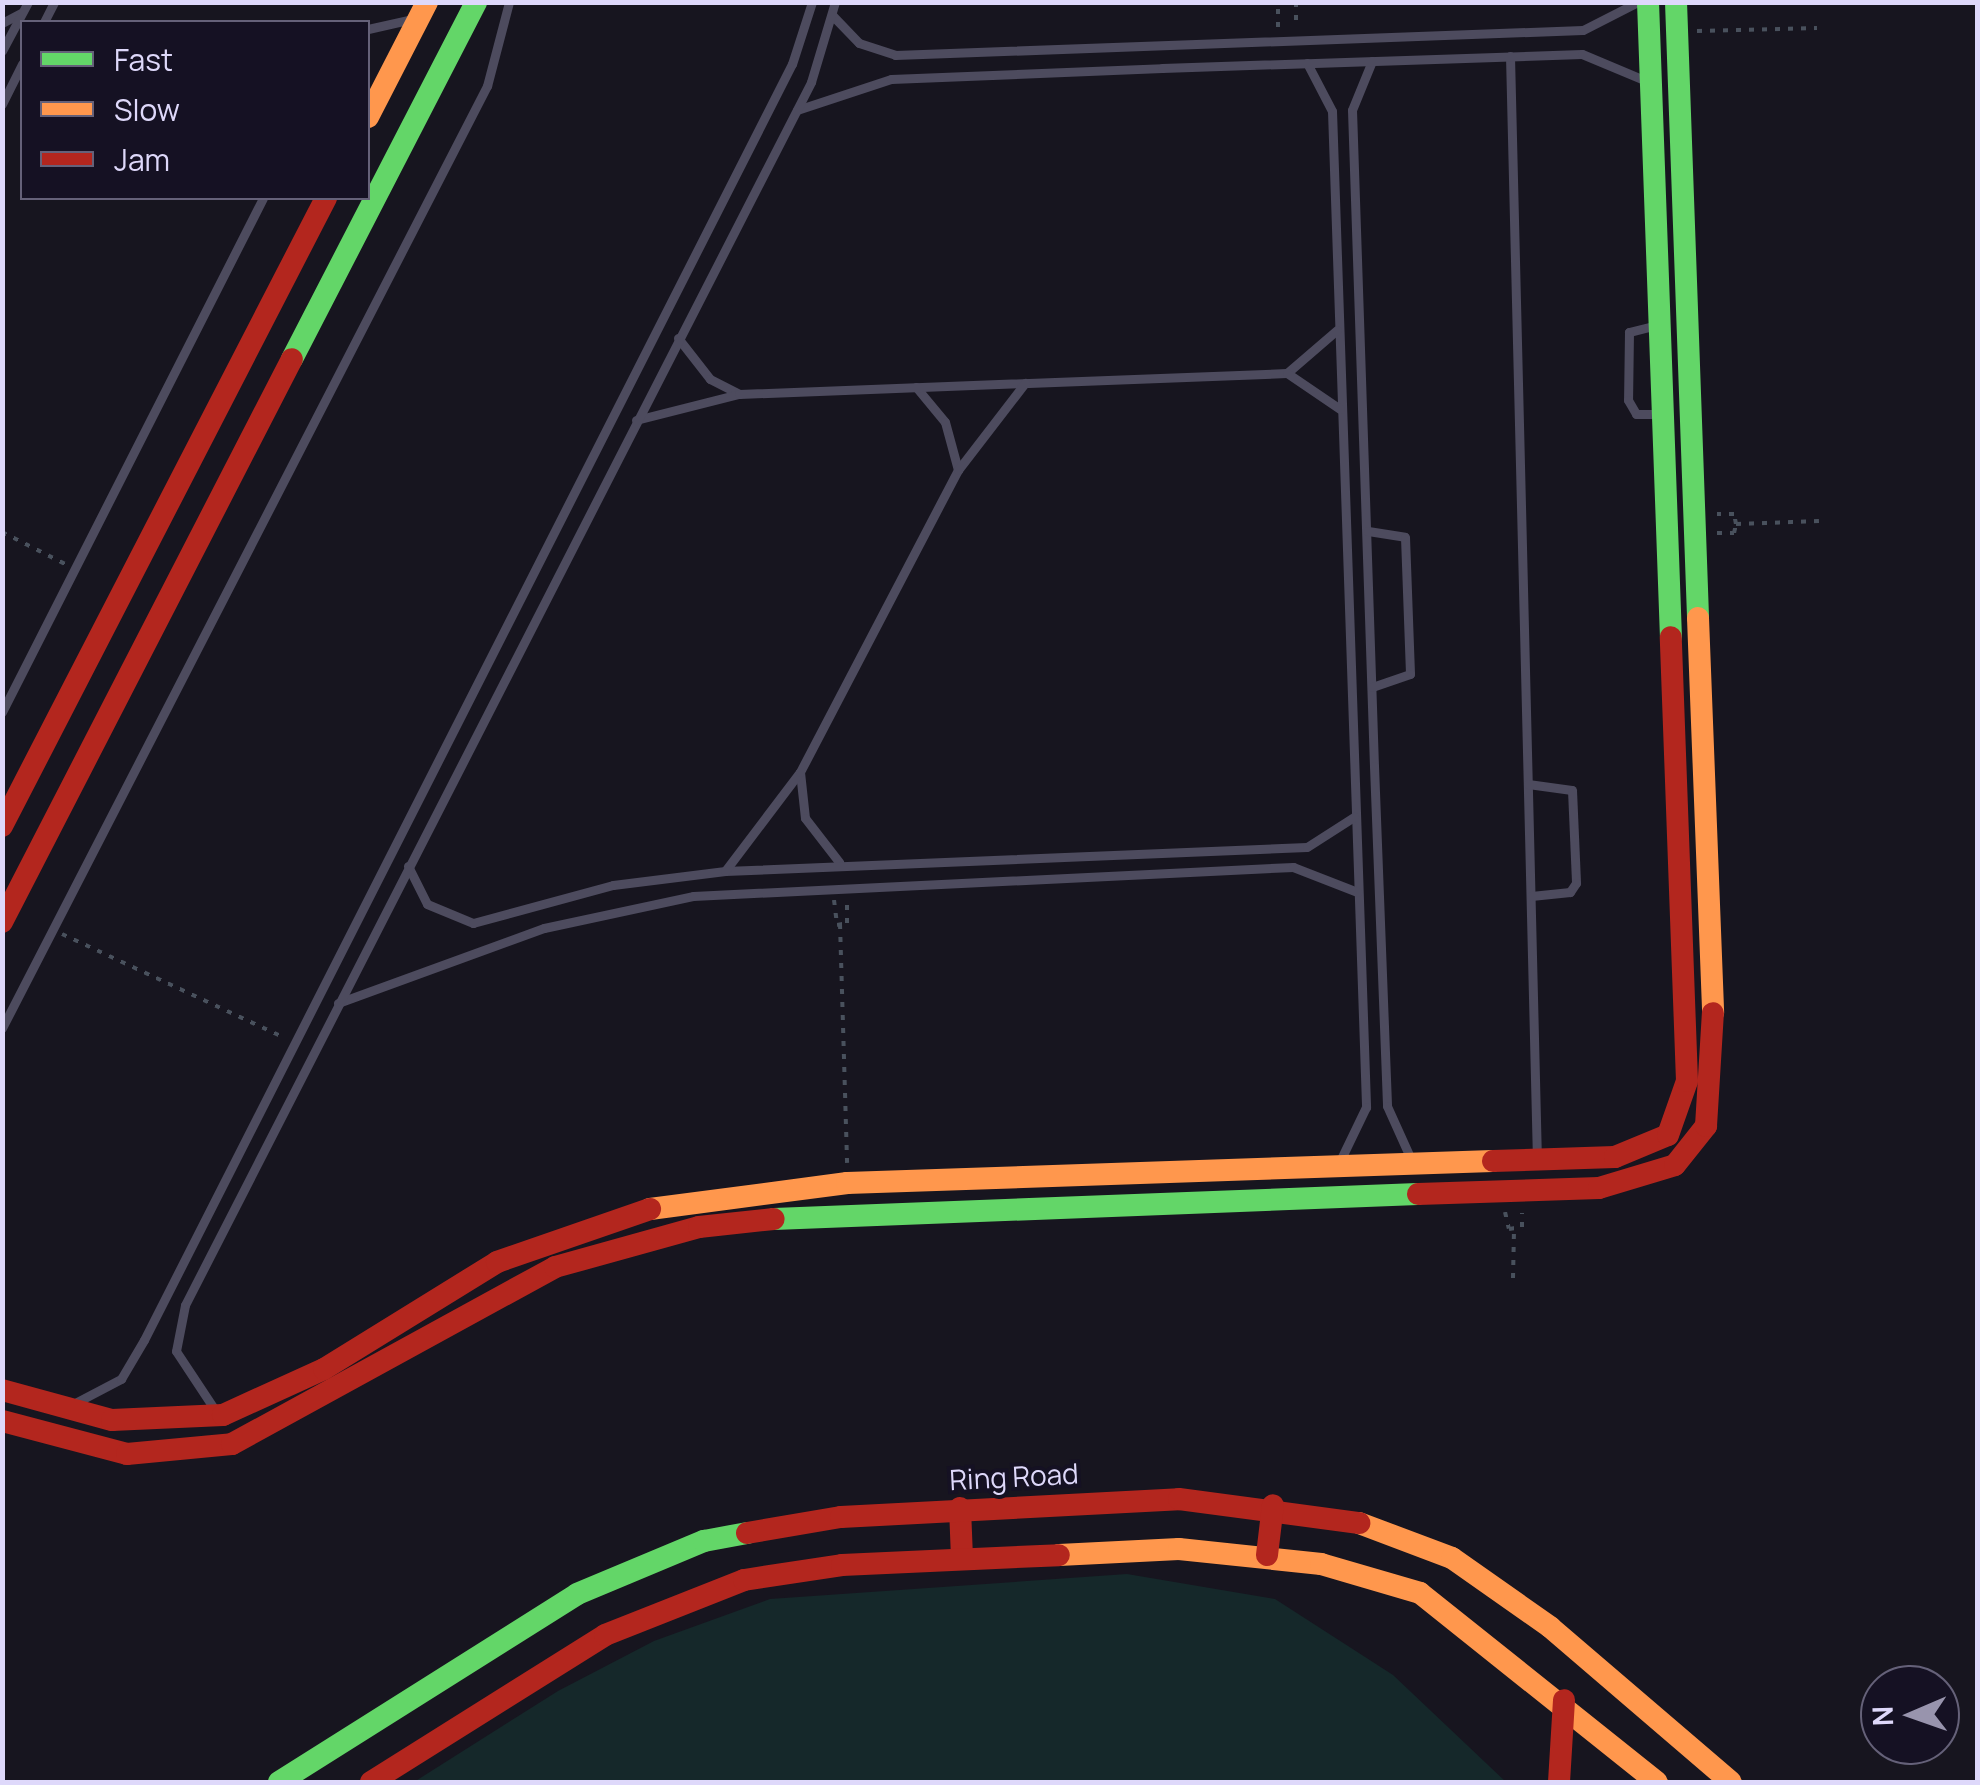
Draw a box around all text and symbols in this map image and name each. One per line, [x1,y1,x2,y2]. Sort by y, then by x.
legend [20,20,370,200]
text: Fast [114,39,173,80]
text: Slow [114,89,180,130]
text: Jam [114,139,170,180]
street label: Ring Road [949,1456,1079,1496]
north arrow [1860,1665,1960,1765]
text: N [1863,1705,1901,1727]

